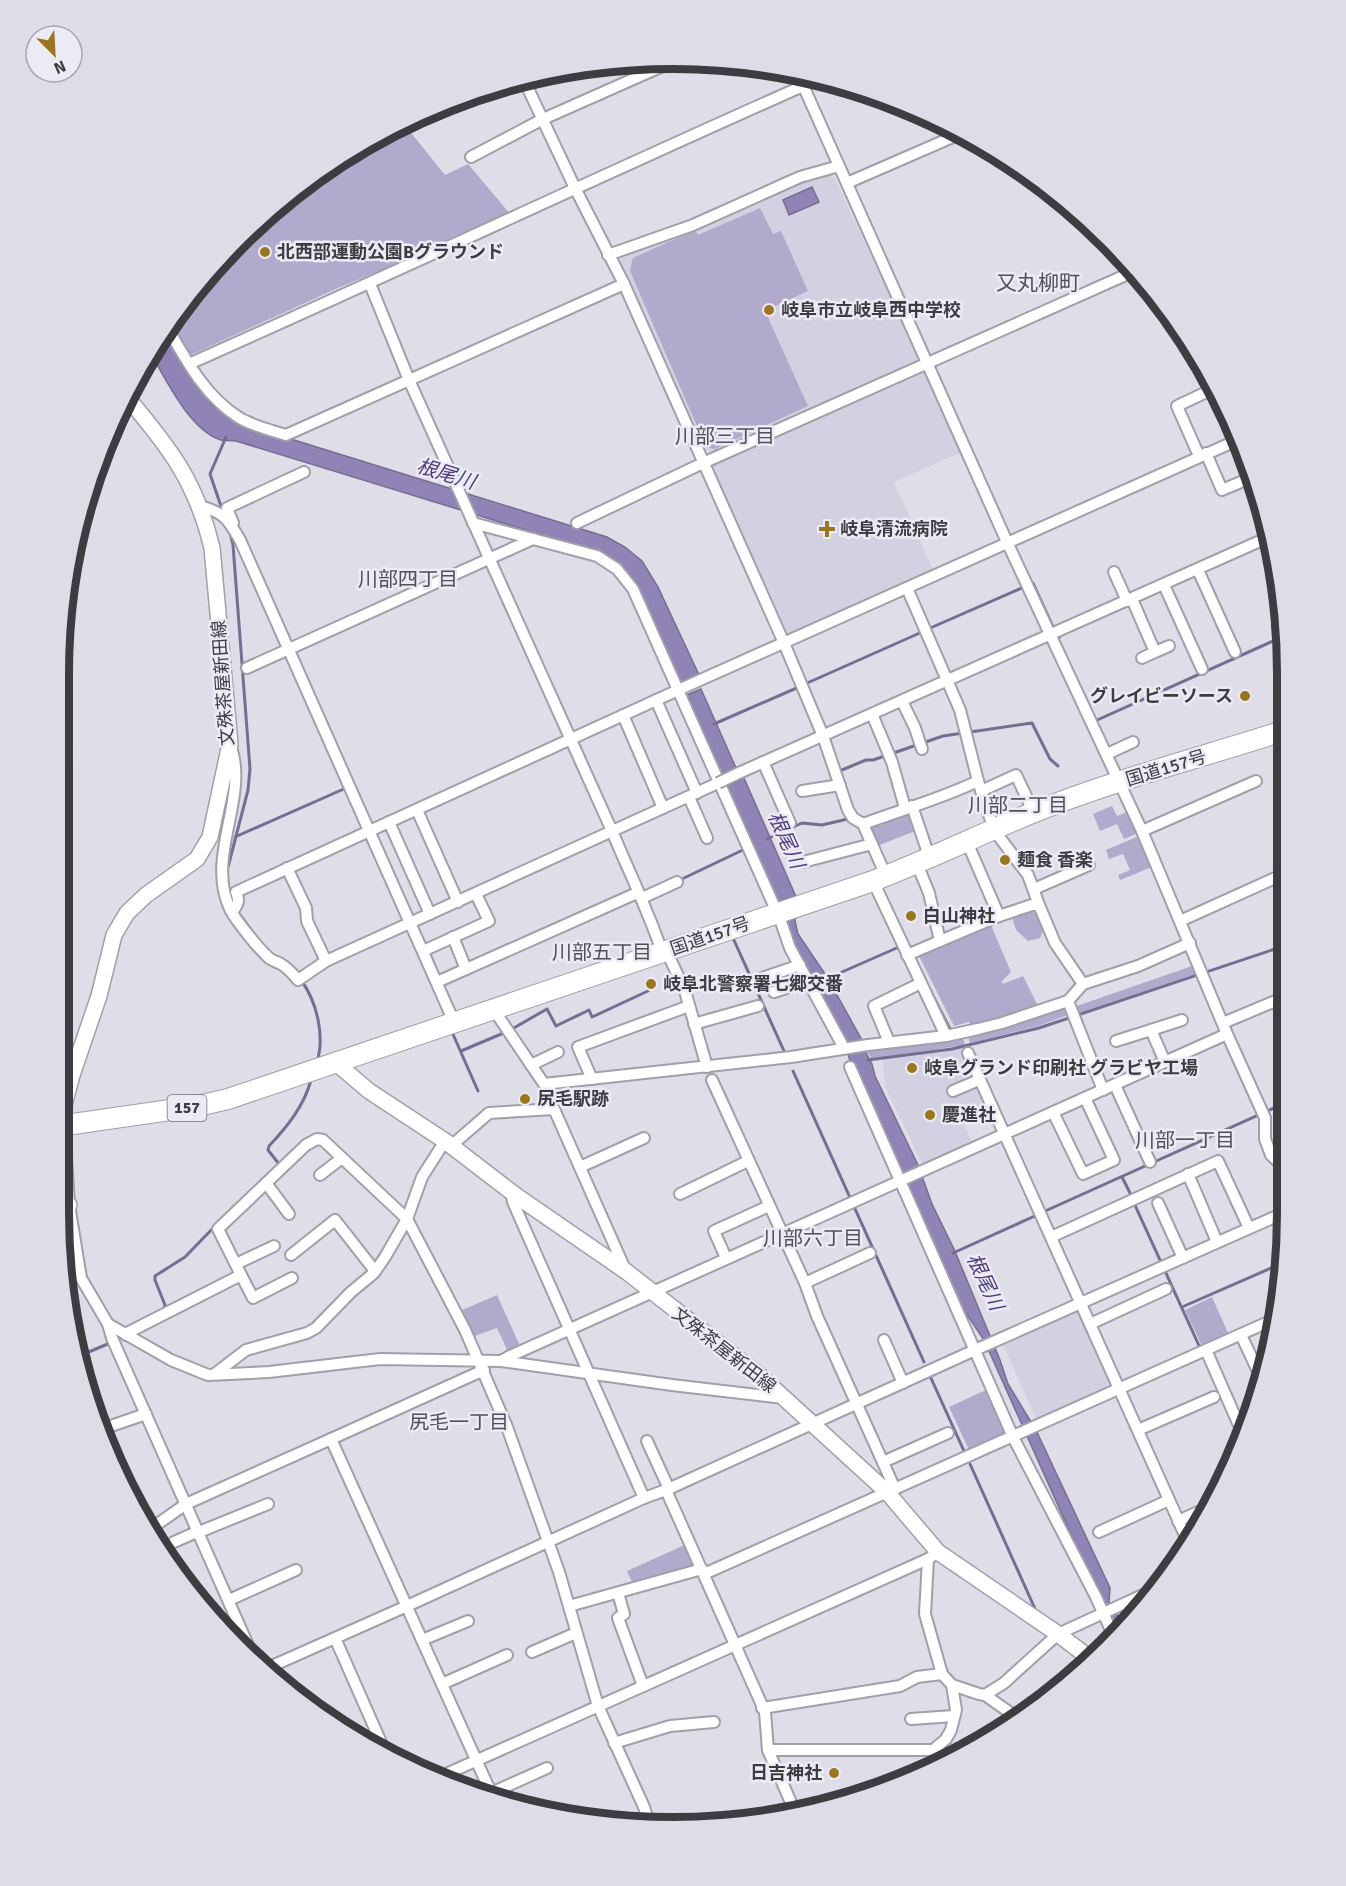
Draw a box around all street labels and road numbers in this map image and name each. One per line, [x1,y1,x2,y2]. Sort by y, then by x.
street label: 文殊茶屋新田線 [208,619,238,747]
street label: 国道157号 [1123,745,1209,791]
street label: 国道157号 [667,912,753,960]
road number: 157 [168,1095,207,1121]
street label: 文殊茶屋新田線 [668,1303,780,1397]

